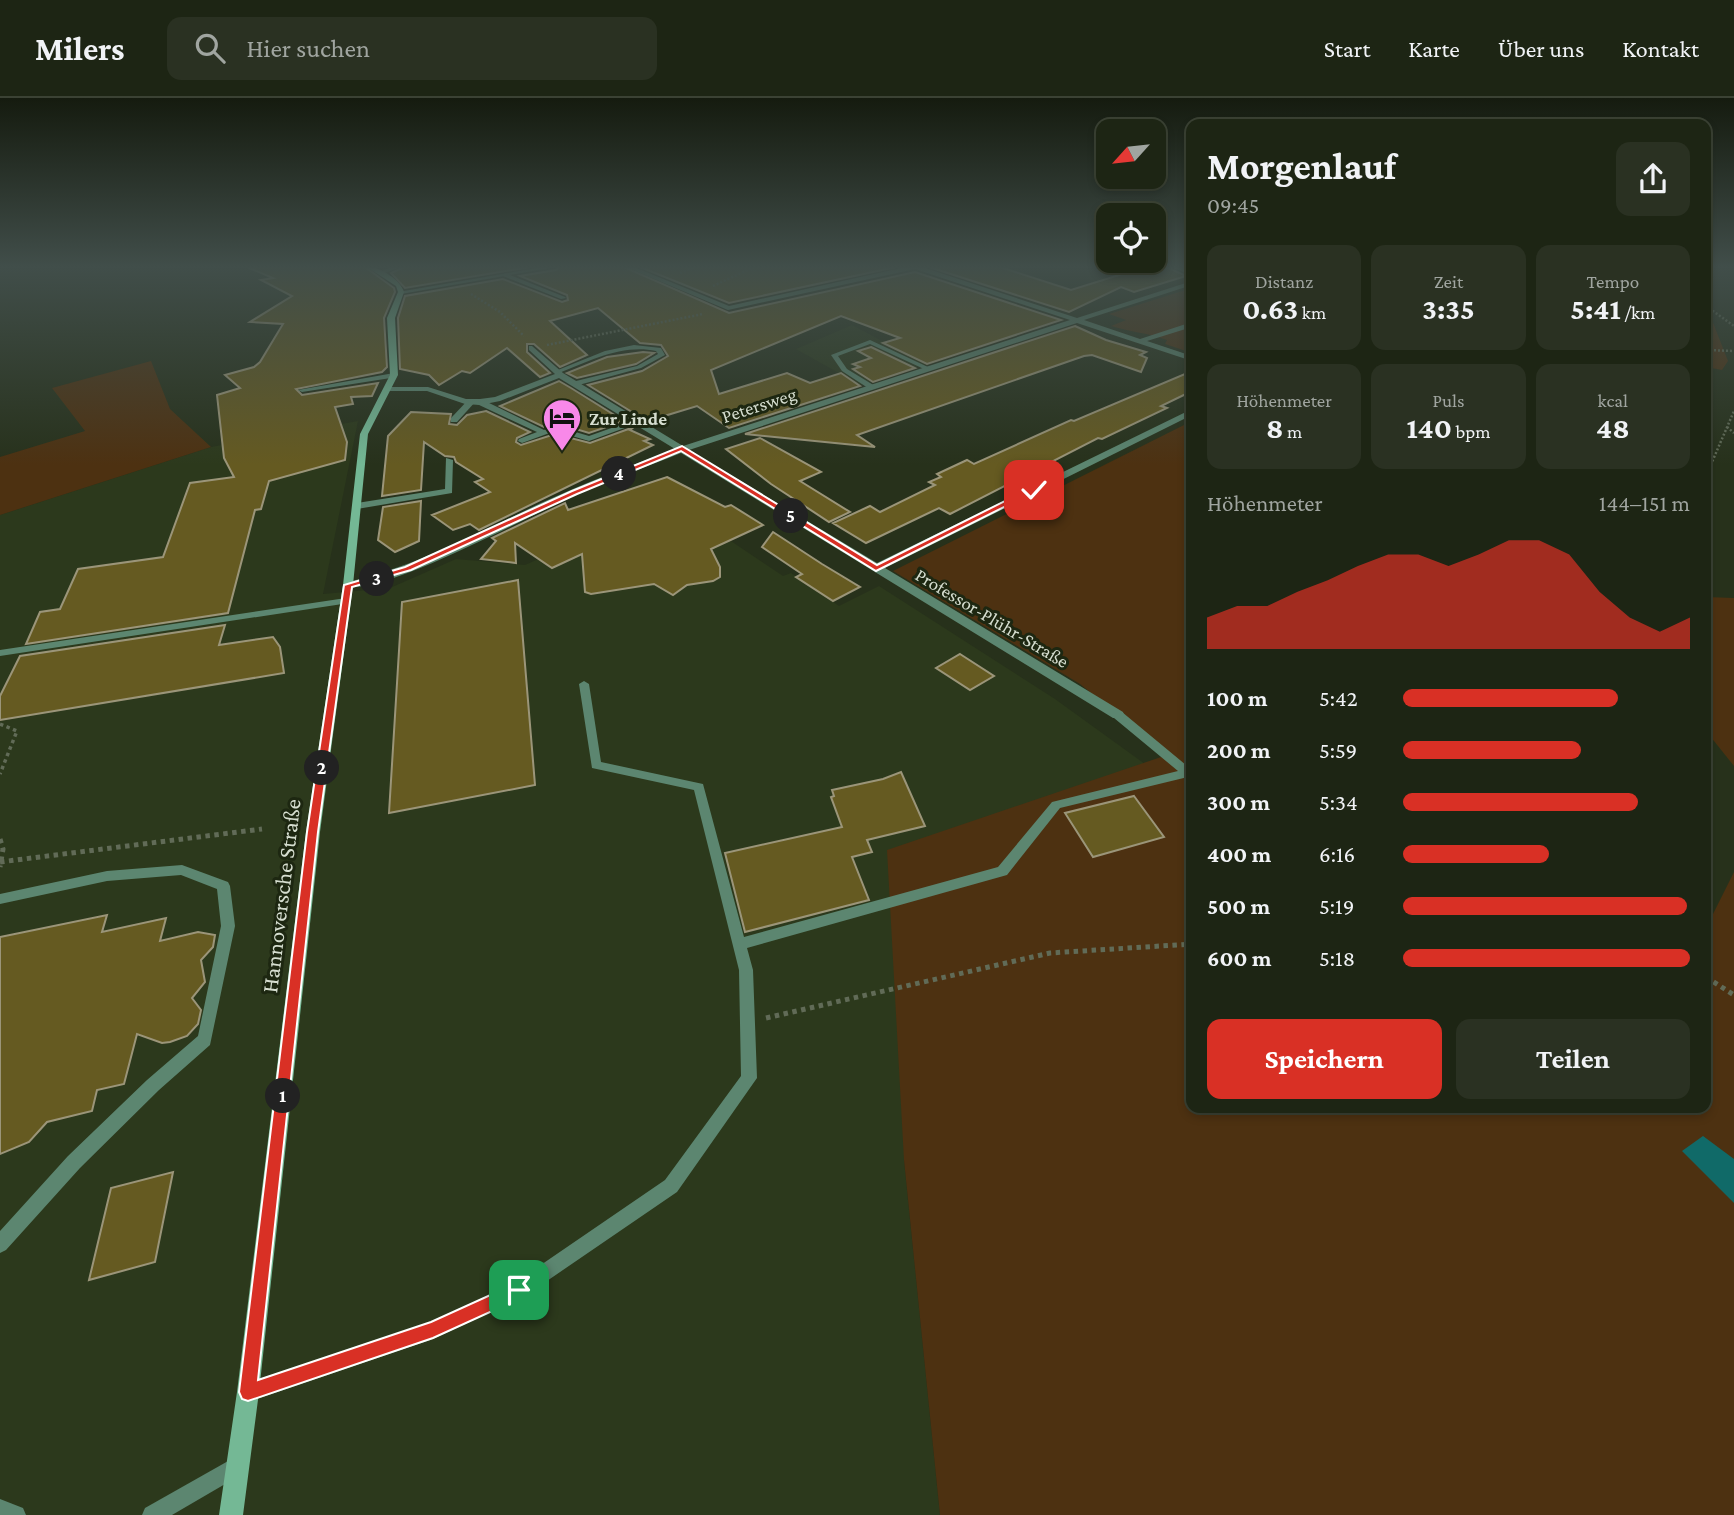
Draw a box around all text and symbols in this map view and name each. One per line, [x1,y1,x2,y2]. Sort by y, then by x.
search box [167,17,657,80]
icon: search [191,29,229,67]
text: Milers [35,30,125,67]
text: Hier suchen [247,34,370,63]
text: Start [1324,35,1370,62]
text: Karte [1408,35,1460,62]
text: Über uns [1498,35,1584,62]
text: Kontakt [1622,35,1699,62]
north arrow [1096,119,1166,189]
map controls [1096,119,1166,273]
button: share [1616,142,1690,216]
text: Morgenlauf [1207,145,1396,187]
text: 09:45 [1207,192,1259,218]
button: locate [1096,203,1166,273]
text: Distanz [1255,271,1313,292]
text: Zeit [1434,271,1463,292]
text: Tempo [1587,271,1639,292]
text: 0.63 [1242,292,1298,325]
text: 3:35 [1422,292,1475,325]
text: 5:41 [1570,292,1621,325]
text: km [1298,302,1326,323]
text: /km [1621,302,1655,323]
street label: Petersweg [719,383,799,427]
text: Höhenmeter [1236,390,1332,411]
text: Puls [1432,390,1465,411]
text: kcal [1598,390,1628,411]
hotel icon: Zur Linde [541,397,583,452]
place label: Zur Linde [589,408,667,429]
text: 8 [1266,411,1283,444]
text: 140 [1406,411,1452,444]
text: 48 [1596,411,1630,444]
text: m [1283,421,1302,442]
text: bpm [1452,421,1491,442]
pin: 4 [602,456,636,492]
pin [1004,460,1064,520]
text: 4 [613,463,624,484]
icon: check [1015,471,1053,509]
text: Höhenmeter [1207,490,1323,516]
text: 144–151 m [1599,490,1690,516]
pin: 5 [774,498,808,534]
text: 5 [786,505,795,526]
pin: 3 [360,561,394,596]
street label: Professor-Plühr-Straße [912,564,1072,672]
text: 3 [372,568,381,589]
text: 100 m [1207,685,1267,711]
text: 5:42 [1319,685,1358,711]
text: 200 m [1207,737,1271,763]
text: 5:59 [1319,737,1357,763]
pin: 2 [304,750,340,786]
text: 2 [317,757,326,778]
text: 300 m [1207,789,1270,815]
text: 5:34 [1319,789,1358,815]
street label: Hannoversche Straße [256,798,306,994]
text: 400 m [1207,841,1271,867]
text: 6:16 [1319,841,1355,867]
text: 500 m [1207,893,1270,919]
text: 5:19 [1319,893,1354,919]
text: 600 m [1207,945,1271,971]
text: 5:18 [1319,945,1355,971]
button: Speichern [1207,1019,1442,1099]
button: Teilen [1456,1019,1690,1099]
pin: 1 [266,1079,300,1114]
text: 1 [279,1085,286,1106]
pin [489,1260,549,1320]
icon: arrive [500,1271,538,1309]

